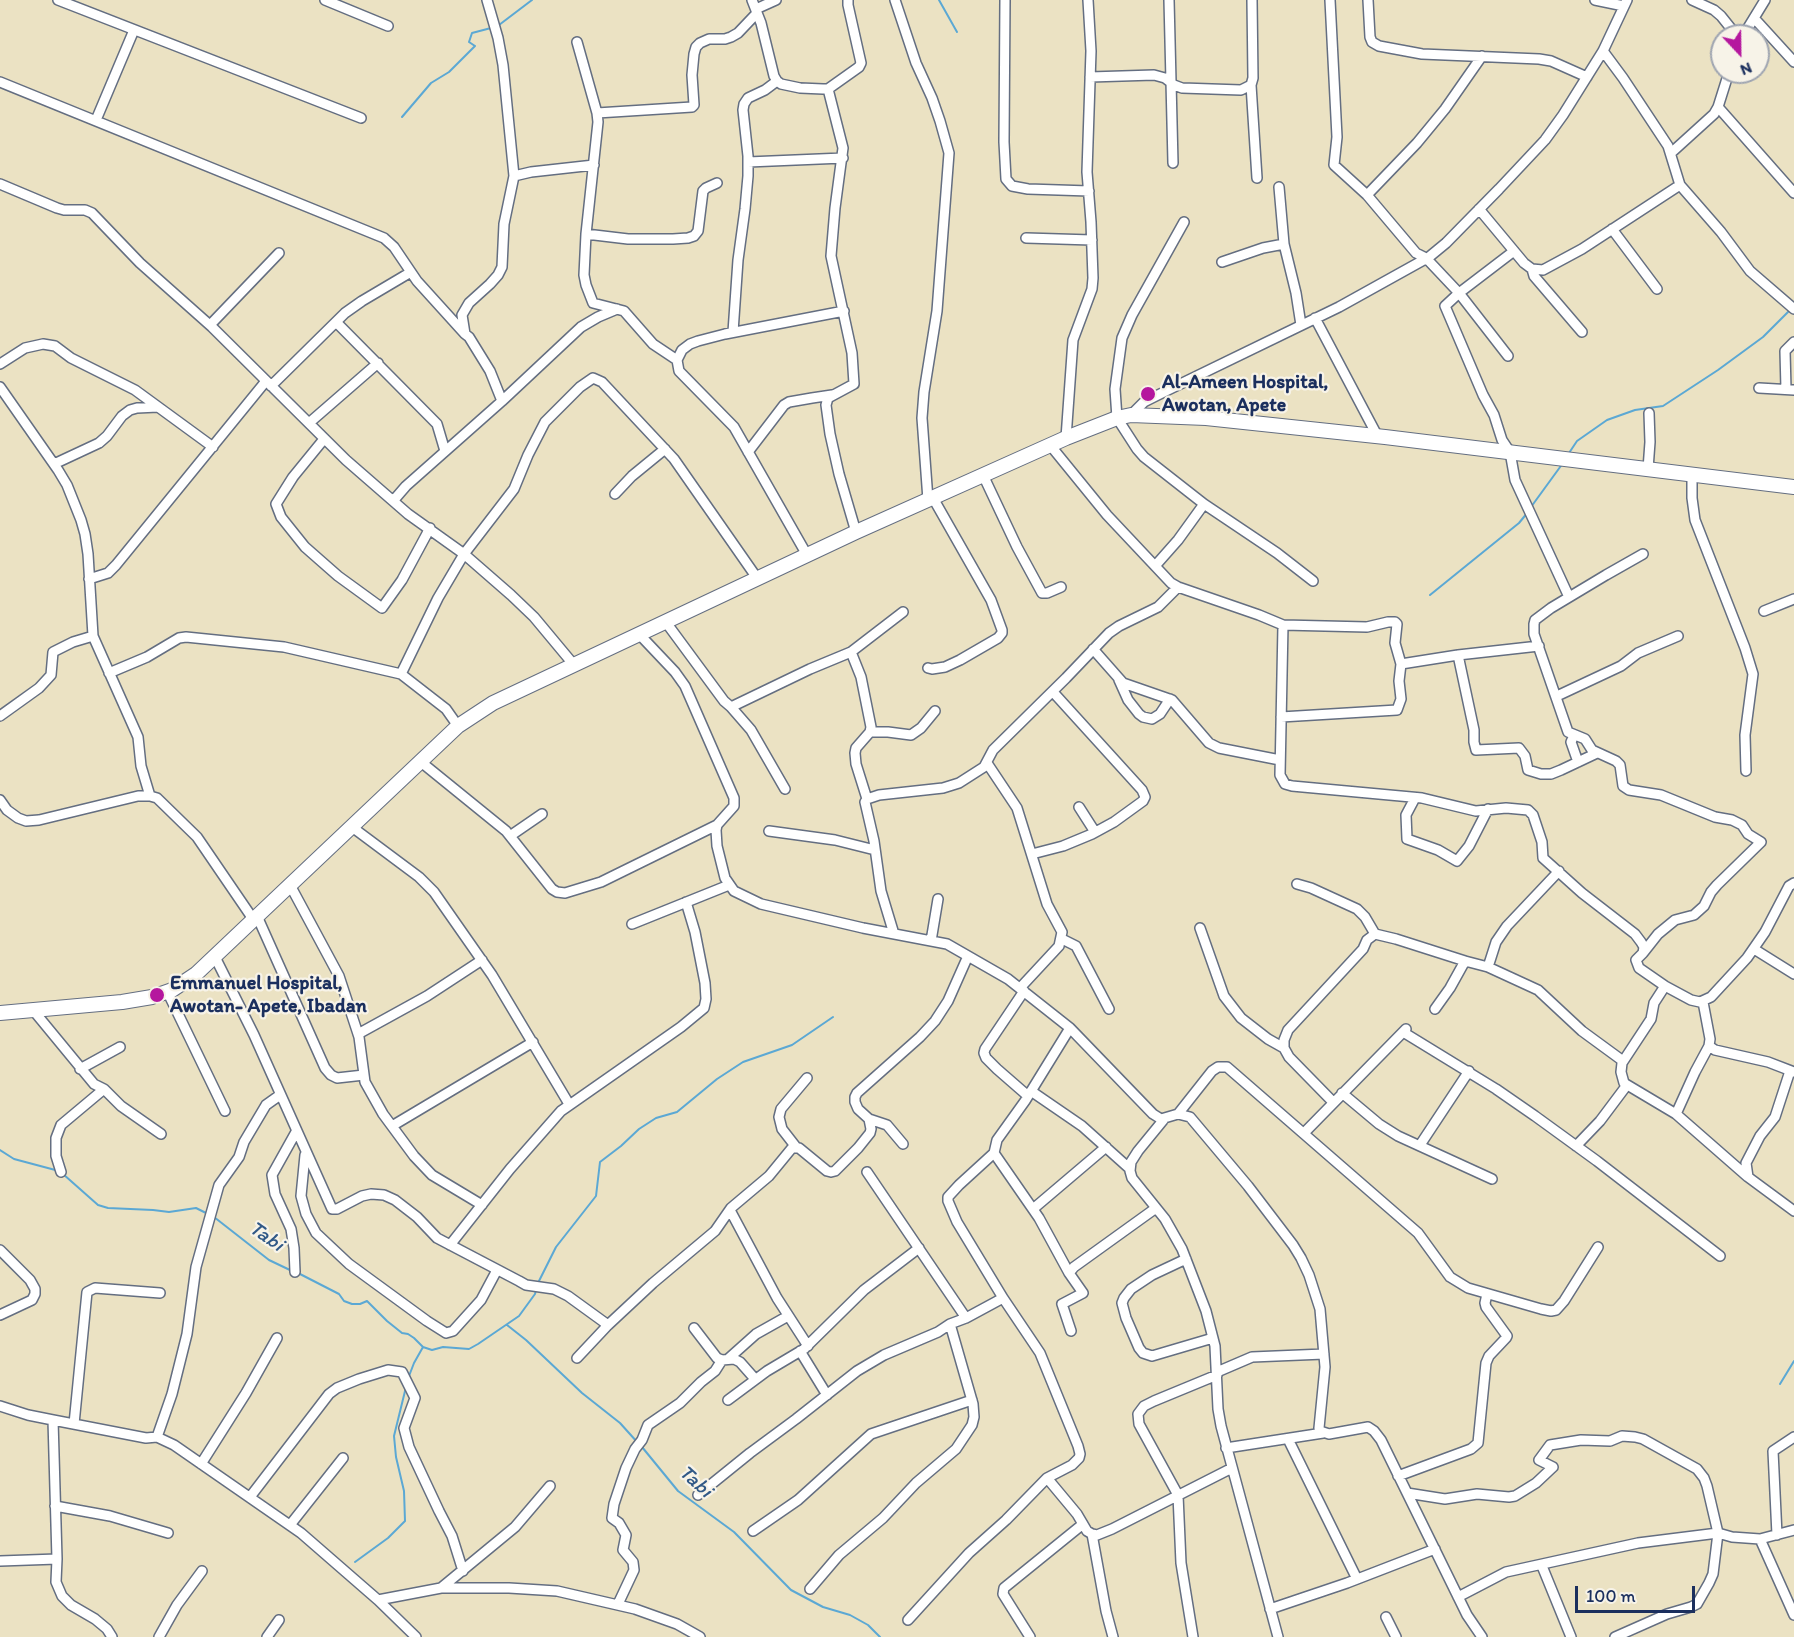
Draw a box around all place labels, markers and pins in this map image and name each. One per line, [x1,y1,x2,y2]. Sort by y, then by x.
place label: Al-Ameen Hospital, Awotan, Apete [1162,371,1329,418]
marker: Al-Ameen Hospital, Awotan, Apete [1139,385,1157,403]
place label: Emmanuel Hospital, Awotan- Apete, Ibadan [170,972,367,1019]
marker: Emmanuel Hospital, Awotan- Apete, Ibadan [148,986,166,1004]

